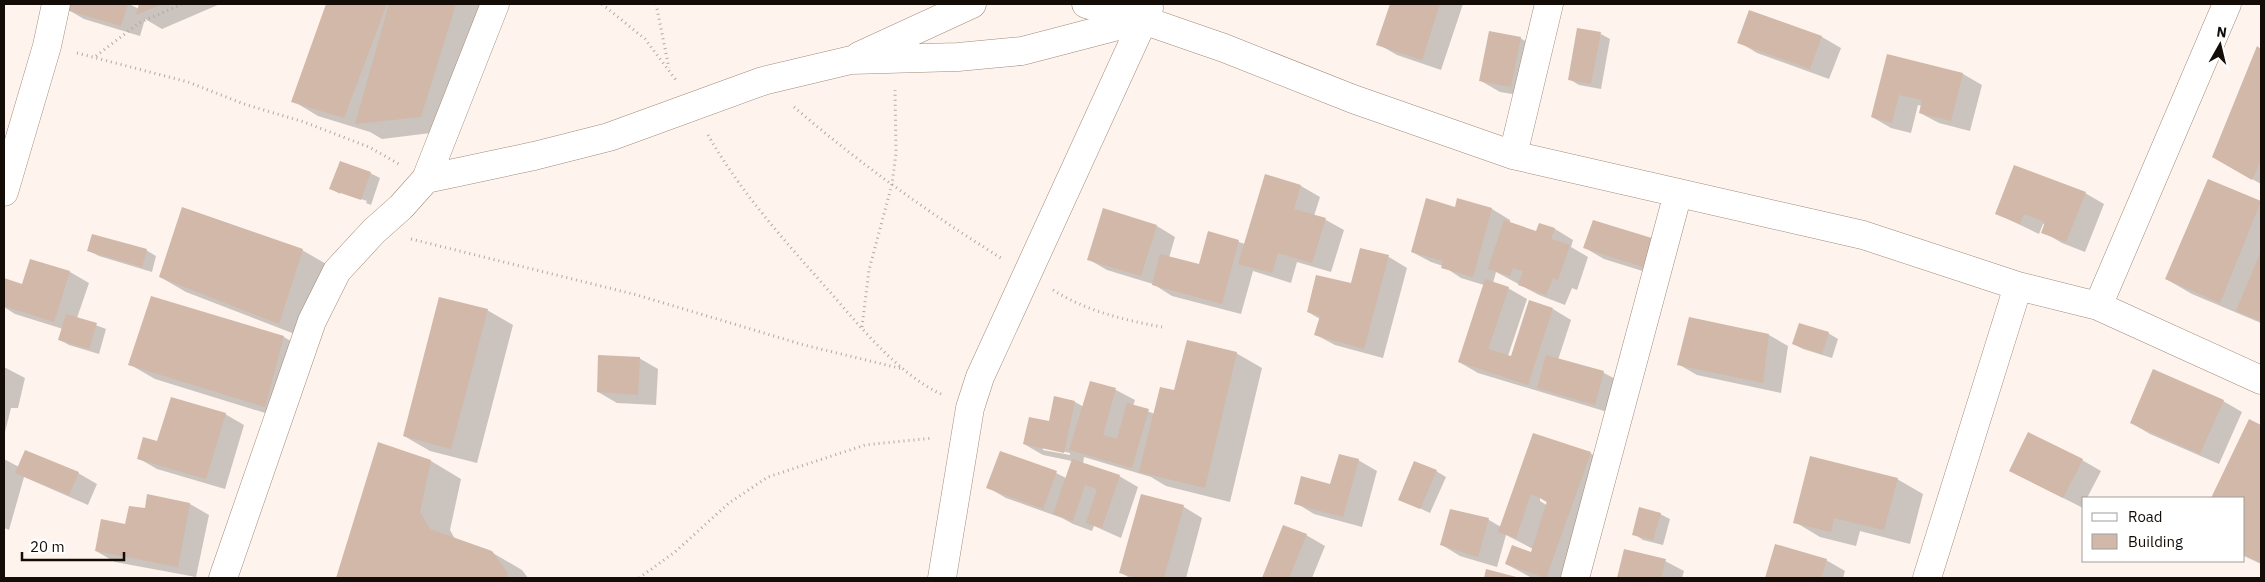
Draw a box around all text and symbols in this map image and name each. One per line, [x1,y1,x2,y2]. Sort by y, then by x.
north arrow [2195,20,2245,70]
text: N [2216,23,2228,42]
legend [2082,497,2245,562]
text: Road [2128,507,2163,526]
scale bar [22,530,125,562]
text: Building [2128,532,2183,551]
text: 20 m [30,537,65,556]

